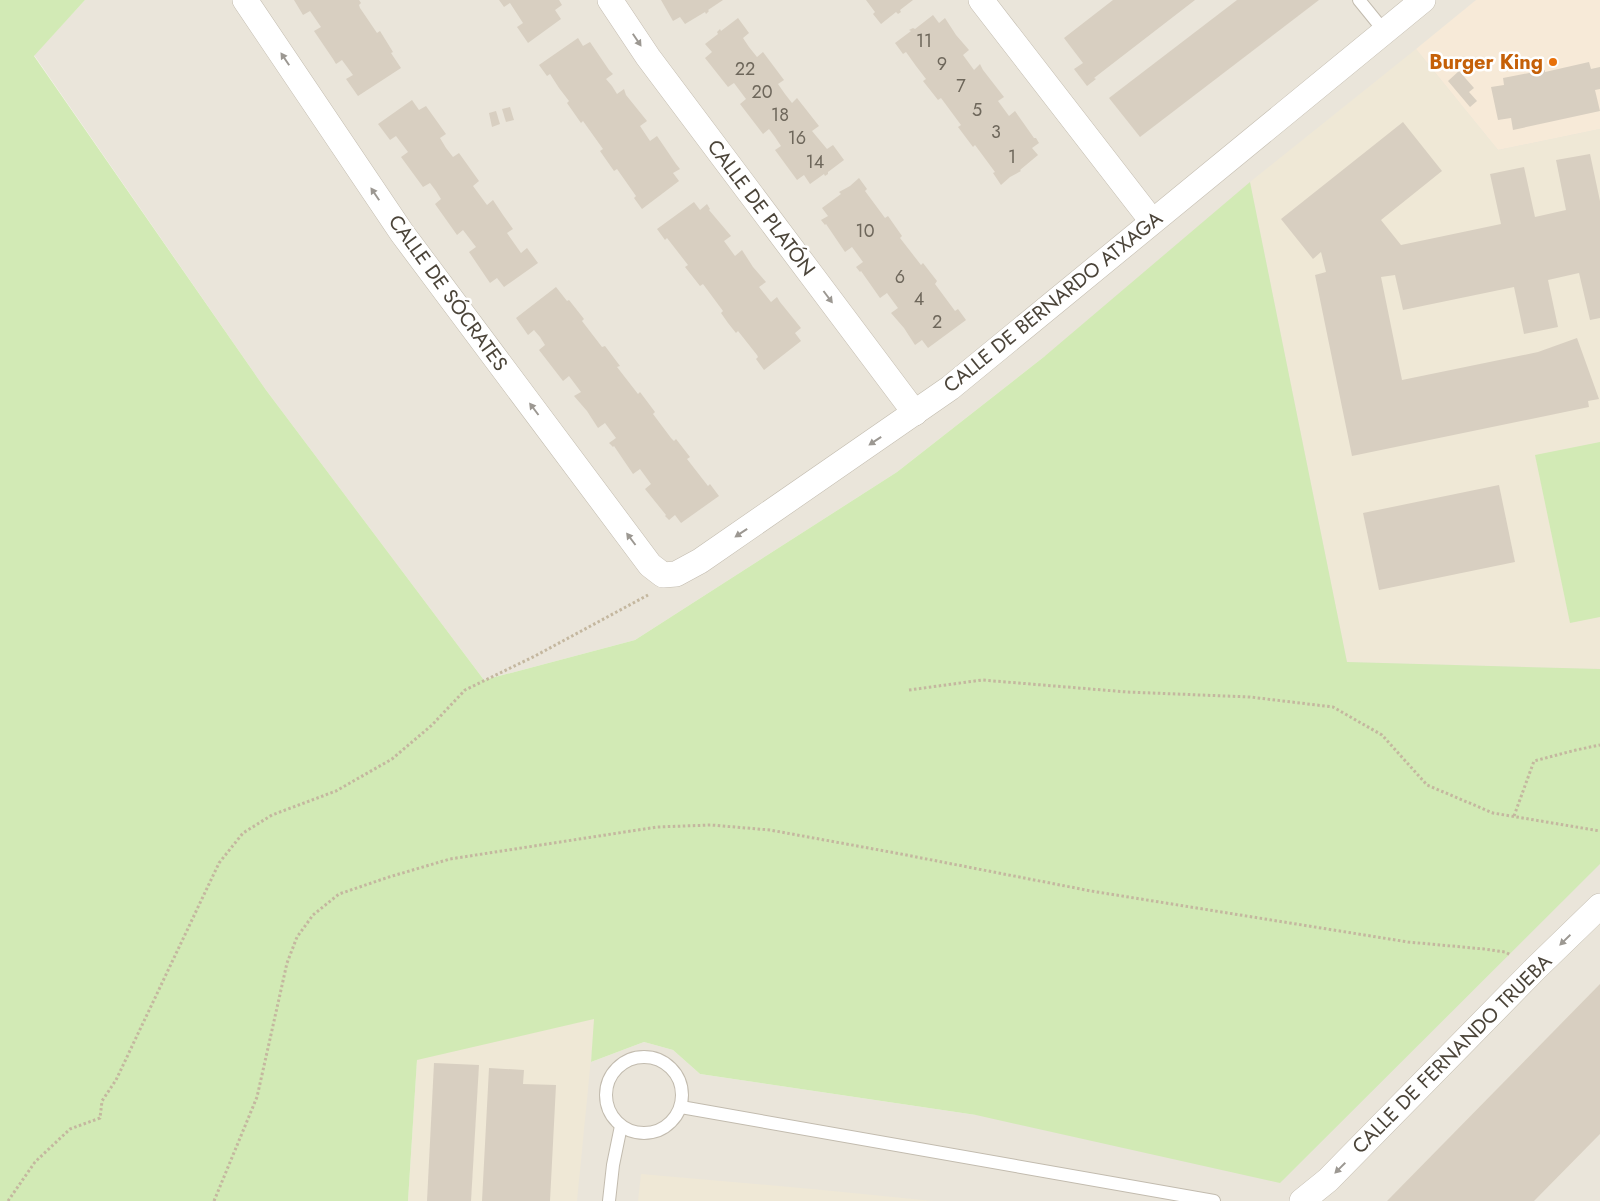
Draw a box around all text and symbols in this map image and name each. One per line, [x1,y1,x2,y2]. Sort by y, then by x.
house number: 11 [916,28,932,54]
one-way arrow [633,34,642,47]
place label: Burger King [1429,48,1543,77]
house number: 9 [937,51,947,77]
one-way arrow [280,52,290,66]
house number: 22 [735,56,755,82]
marker: Burger King [1547,56,1559,68]
house number: 7 [956,73,966,99]
house number: 20 [751,79,773,105]
house number: 5 [972,97,982,123]
house number: 18 [771,102,789,128]
house number: 3 [991,119,1001,145]
house number: 16 [788,125,806,151]
street label: CALLE DE PLATÓN [700,134,822,282]
house number: 1 [1008,144,1016,170]
house number: 14 [806,149,824,175]
one-way arrow [371,187,380,201]
street label: CALLE DE BERNARDO ATXAGA [937,204,1169,400]
street label: CALLE DE SÓCRATES [381,209,515,377]
house number: 10 [856,218,875,244]
house number: 6 [895,264,905,290]
house number: 4 [914,286,924,312]
one-way arrow [823,290,833,304]
house number: 2 [932,309,942,335]
one-way arrow [529,402,539,416]
one-way arrow [868,436,881,446]
one-way arrow [734,528,747,538]
one-way arrow [626,532,636,546]
one-way arrow [1559,934,1571,946]
street label: CALLE DE FERNANDO TRUEBA [1346,947,1559,1160]
one-way arrow [1334,1161,1346,1173]

